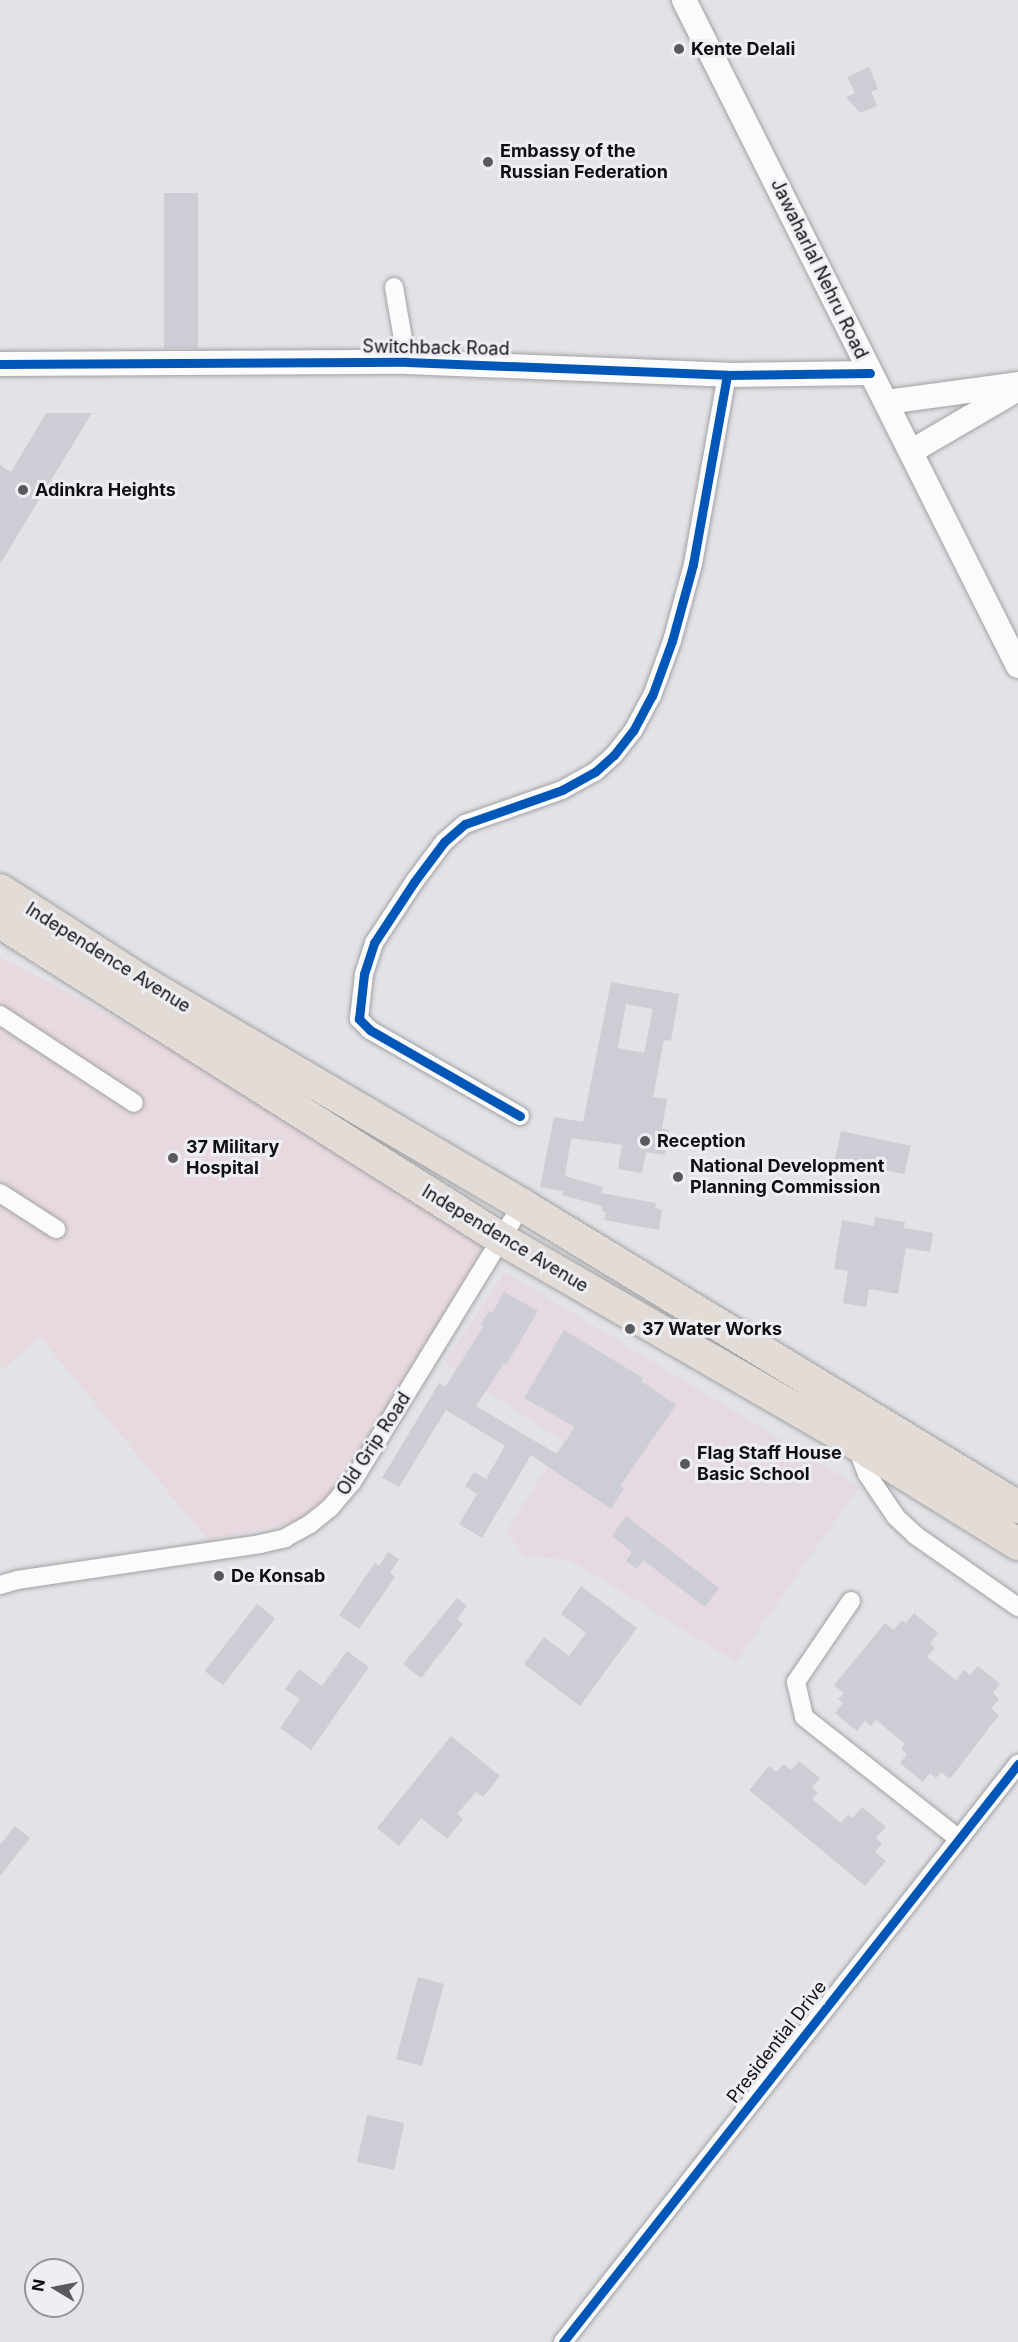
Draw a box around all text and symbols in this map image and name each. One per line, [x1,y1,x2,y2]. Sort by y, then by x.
place label: Kente Delali [691,38,795,60]
marker: Kente Delali [672,42,686,56]
place label: Embassy of the Russian Federation [500,141,668,184]
marker: Embassy of the Russian Federation [481,155,495,169]
street label: Jawaharlal Nehru Road [766,176,872,362]
street label: Switchback Road [362,336,510,360]
place label: Adinkra Heights [35,479,176,501]
marker: Adinkra Heights [16,483,30,497]
street label: Independence Avenue [22,898,194,1018]
place label: Reception [657,1130,746,1152]
marker: Reception [638,1134,652,1148]
place label: 37 Military Hospital [186,1137,279,1180]
marker: 37 Military Hospital [164,1149,182,1167]
place label: National Development Planning Commission [690,1156,884,1198]
marker: National Development Planning Commission [671,1170,685,1184]
street label: Independence Avenue [418,1181,592,1297]
place label: 37 Water Works [642,1318,782,1340]
marker: 37 Water Works [623,1322,637,1336]
street label: Old Grip Road [333,1388,415,1500]
place label: Flag Staff House Basic School [697,1443,842,1486]
marker: Flag Staff House Basic School [678,1457,692,1471]
place label: De Konsab [231,1565,325,1587]
marker: De Konsab [212,1569,226,1583]
street label: Presidential Drive [723,1977,831,2107]
north arrow [24,2258,84,2318]
text: N [27,2277,49,2293]

